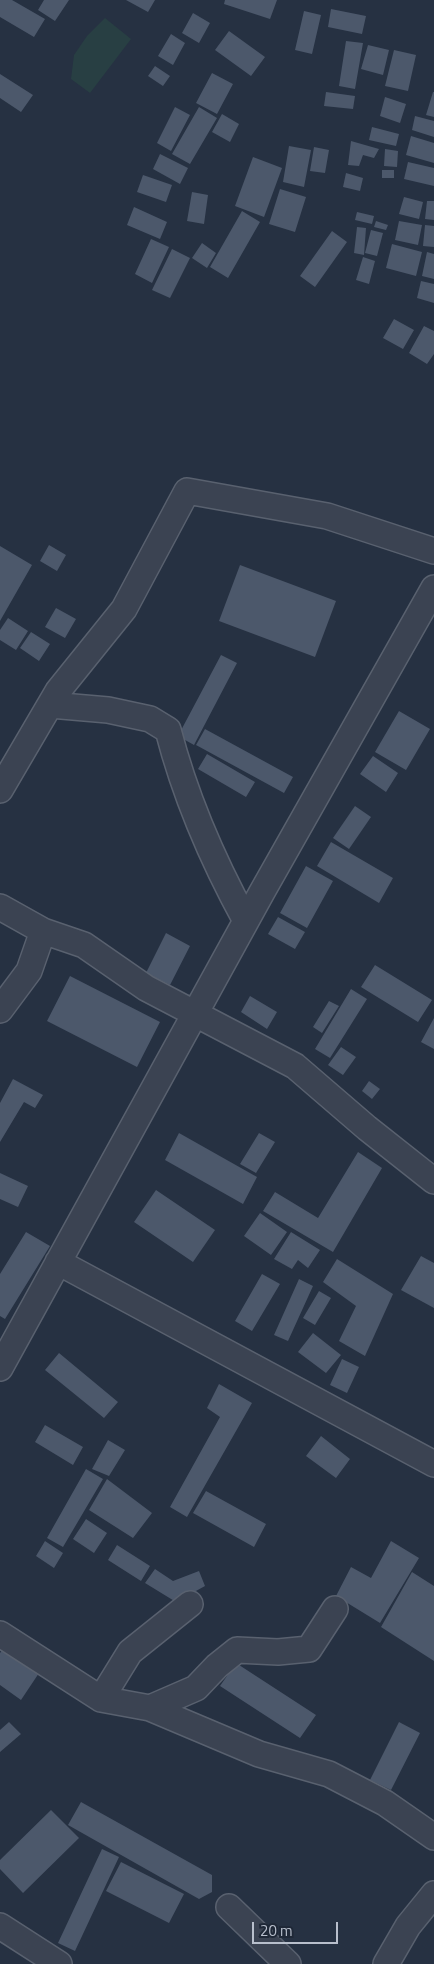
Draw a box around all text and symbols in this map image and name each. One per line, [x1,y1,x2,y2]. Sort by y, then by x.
scale bar [254,1912,340,1944]
text: 20 m [260,1919,293,1942]

